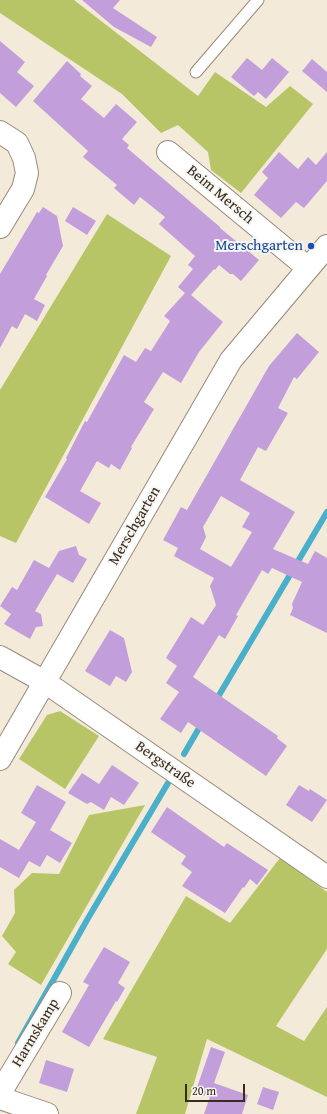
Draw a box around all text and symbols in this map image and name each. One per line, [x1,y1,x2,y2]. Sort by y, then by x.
street label: Beim Mersch [183,162,257,228]
place label: Merschgarten [215,237,303,255]
marker: Merschgarten [306,241,316,251]
street label: Merschgarten [105,483,165,569]
street label: Bergstraße [131,738,199,792]
street label: Harmskamp [9,996,63,1070]
scale bar [187,1076,247,1102]
text: 20 m [192,1082,216,1099]

